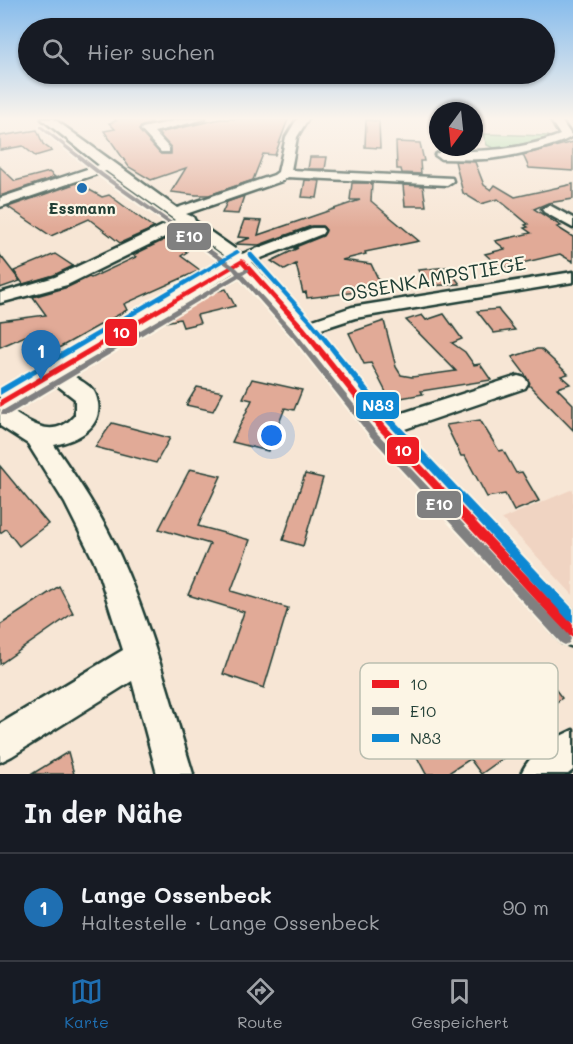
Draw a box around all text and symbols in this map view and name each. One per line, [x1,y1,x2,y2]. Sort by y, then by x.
search box [18,18,555,84]
icon: search [39,35,72,68]
text: Hier suchen [87,37,215,66]
north arrow [429,102,483,156]
marker: Essmann [75,181,89,195]
place label: Essmann [48,197,116,218]
line badge: E10 [166,222,212,251]
text: E10 [175,225,203,246]
street label: OSSENKAMPSTIEGE [338,249,528,307]
line badge: 10 [104,318,138,347]
text: 10 [112,321,130,342]
pin: 1 [22,330,60,380]
line badge: N83 [355,391,400,420]
text: N83 [362,394,394,415]
your location [257,421,286,450]
line badge: 10 [386,436,420,465]
text: 10 [394,439,412,460]
line badge: E10 [416,490,462,519]
text: E10 [425,493,453,514]
legend [360,663,558,759]
text: 10 [410,673,427,694]
text: E10 [410,700,436,721]
text: N83 [410,727,441,748]
text: In der Nähe [24,796,183,830]
text: Lange Ossenbeck [81,880,272,909]
text: 1 [39,894,48,920]
text: 90 m [503,894,549,920]
text: Haltestelle · Lange Ossenbeck [81,909,379,935]
tab: Karte [64,975,109,1032]
tab: Route [237,975,283,1032]
tab: Gespeichert [411,975,509,1032]

